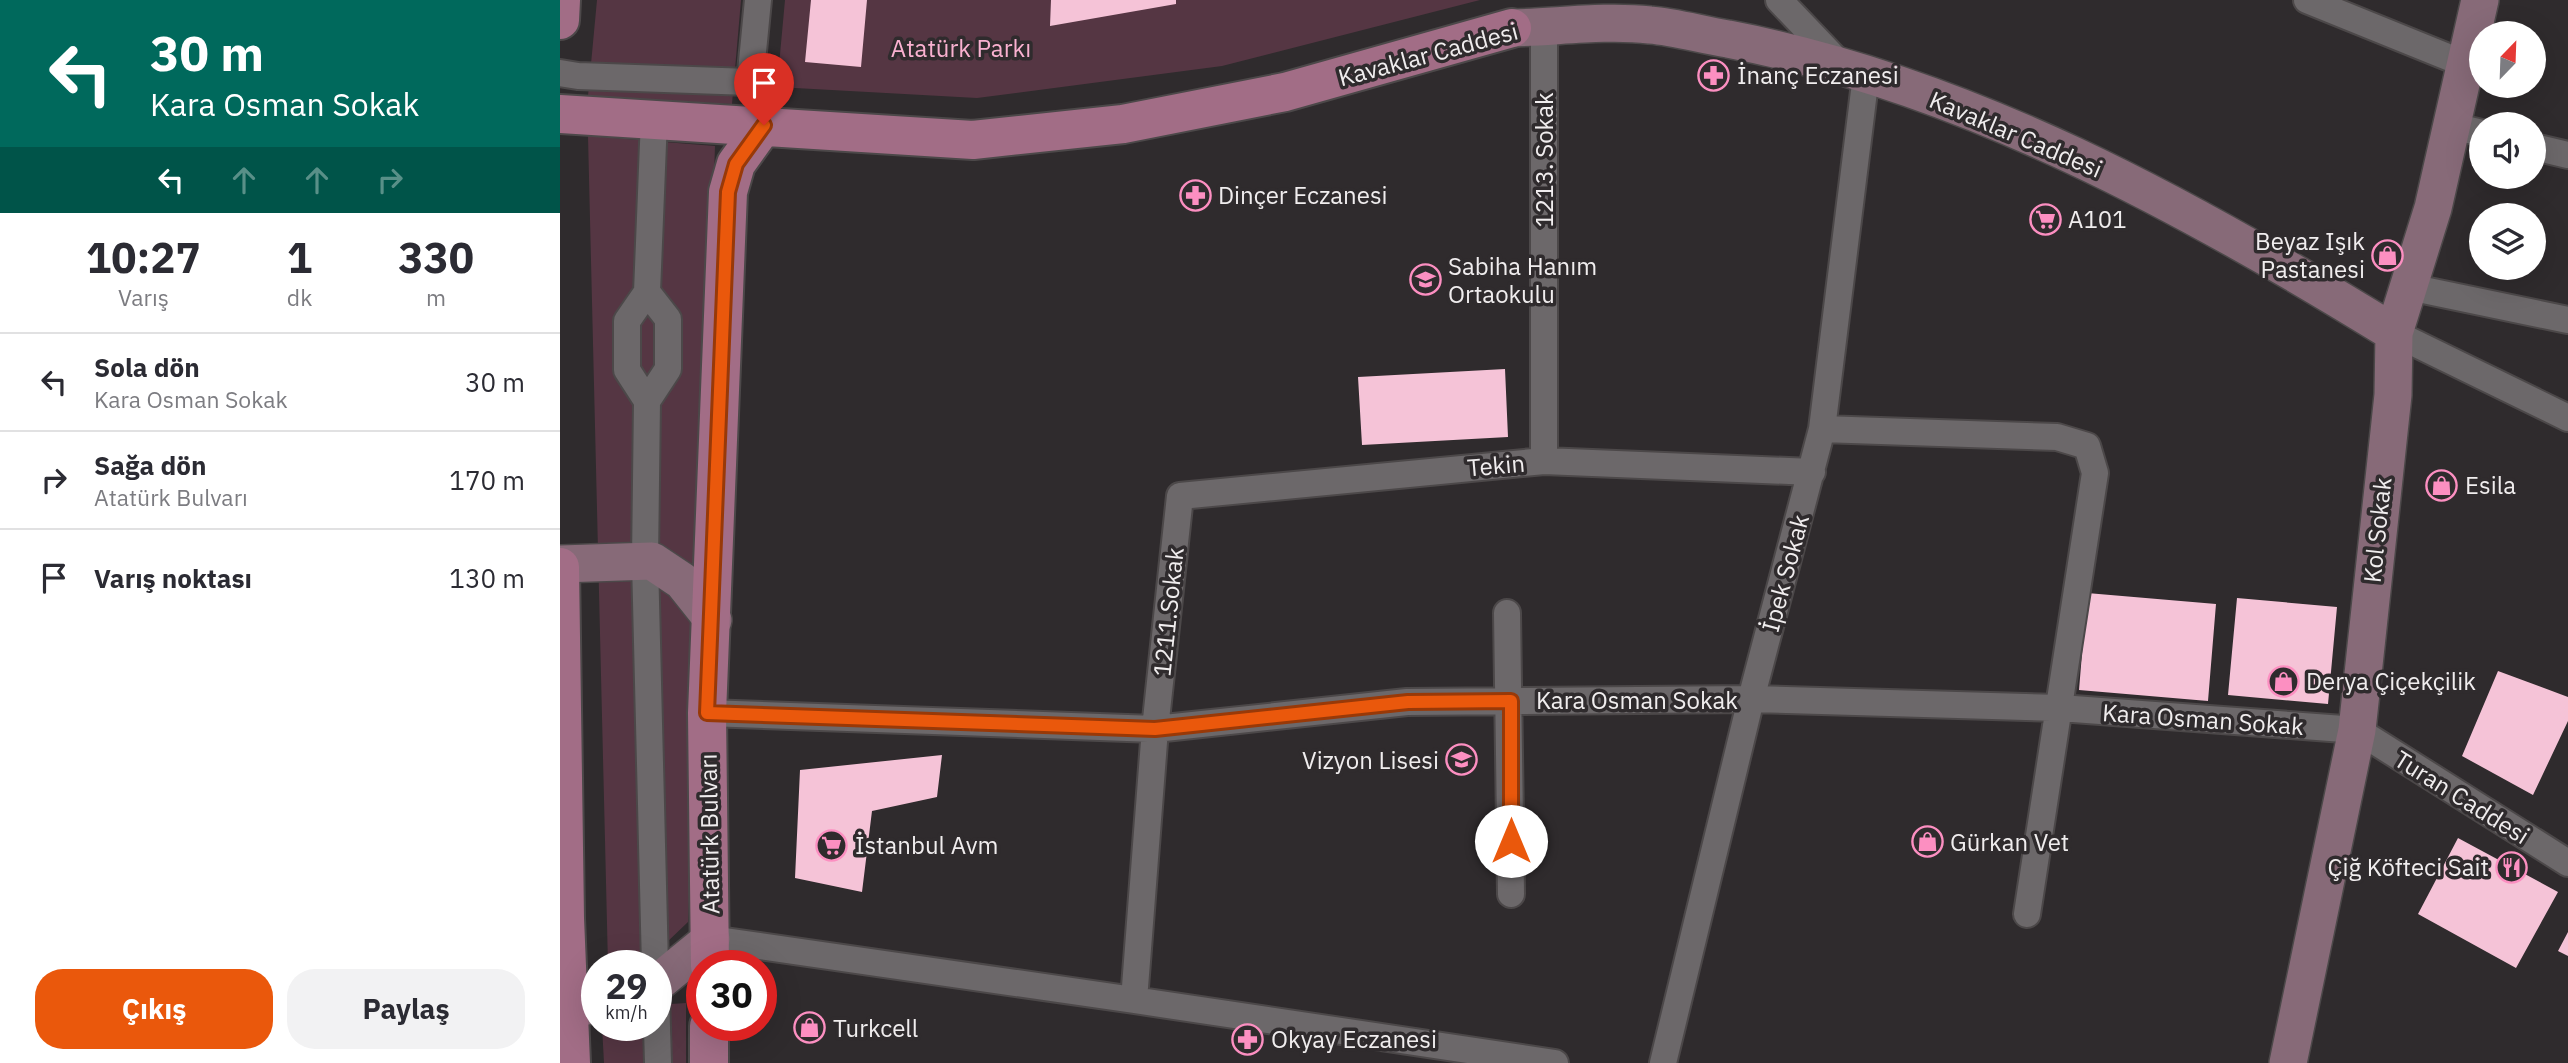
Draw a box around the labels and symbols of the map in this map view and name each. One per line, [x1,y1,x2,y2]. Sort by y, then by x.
street label: Kavaklar Caddesi [1335,15,1521,93]
north arrow [2469,21,2546,98]
park label: Atatürk Parkı [891,32,1031,64]
pin [734,53,794,125]
pharmacy icon: İnanç Eczanesi [1697,58,1731,92]
place label: İnanç Eczanesi [1737,59,1899,91]
street label: Kavaklar Caddesi [1925,83,2107,185]
street label: 1213. Sokak [1528,92,1560,228]
pharmacy icon: Dinçer Eczanesi [1178,178,1212,212]
place label: Dinçer Eczanesi [1218,179,1388,211]
supermarket icon: A101 [2028,202,2062,236]
place label: A101 [2068,203,2127,235]
place label: Beyaz Işık Pastanesi [2255,225,2365,285]
shop icon: Beyaz Işık Pastanesi [2371,238,2405,272]
place label: Sabiha Hanım Ortaokulu [1448,250,1597,310]
school or university icon: Sabiha Hanım Ortaokulu [1408,263,1442,297]
street label: Tekin [1466,447,1526,483]
shop icon: Esila [2425,468,2459,502]
place label: Esila [2465,469,2516,501]
street label: Kol Sokak [2356,475,2398,584]
street label: İpek Sokak [1754,510,1816,635]
street label: 1211.Sokak [1145,546,1191,678]
shop icon: Derya Çiçekçilik [2266,664,2300,698]
place label: Derya Çiçekçilik [2306,665,2476,697]
street label: Kara Osman Sokak [1536,684,1738,716]
street label: Kara Osman Sokak [2101,696,2305,742]
school or university icon: Vizyon Lisesi [1445,743,1479,777]
street label: Turan Caddesi [2388,743,2536,851]
place label: Vizyon Lisesi [1302,744,1439,776]
street label: Atatürk Bulvarı [692,753,726,915]
position arrow [1474,804,1548,878]
shop icon: Gürkan Vet [1910,825,1944,859]
place label: Gürkan Vet [1950,826,2069,858]
supermarket icon: İstanbul Avm [815,828,849,862]
place label: İstanbul Avm [855,829,998,861]
restaurant icon: Çiğ Köfteci Sait [2495,850,2529,884]
place label: Çiğ Köfteci Sait [2328,851,2489,883]
speed limit sign: 30 [686,950,777,1041]
shop icon: Turkcell [793,1011,827,1045]
place label: Turkcell [833,1012,918,1044]
pharmacy icon: Okyay Eczanesi [1231,1022,1265,1056]
place label: Okyay Eczanesi [1271,1023,1437,1055]

